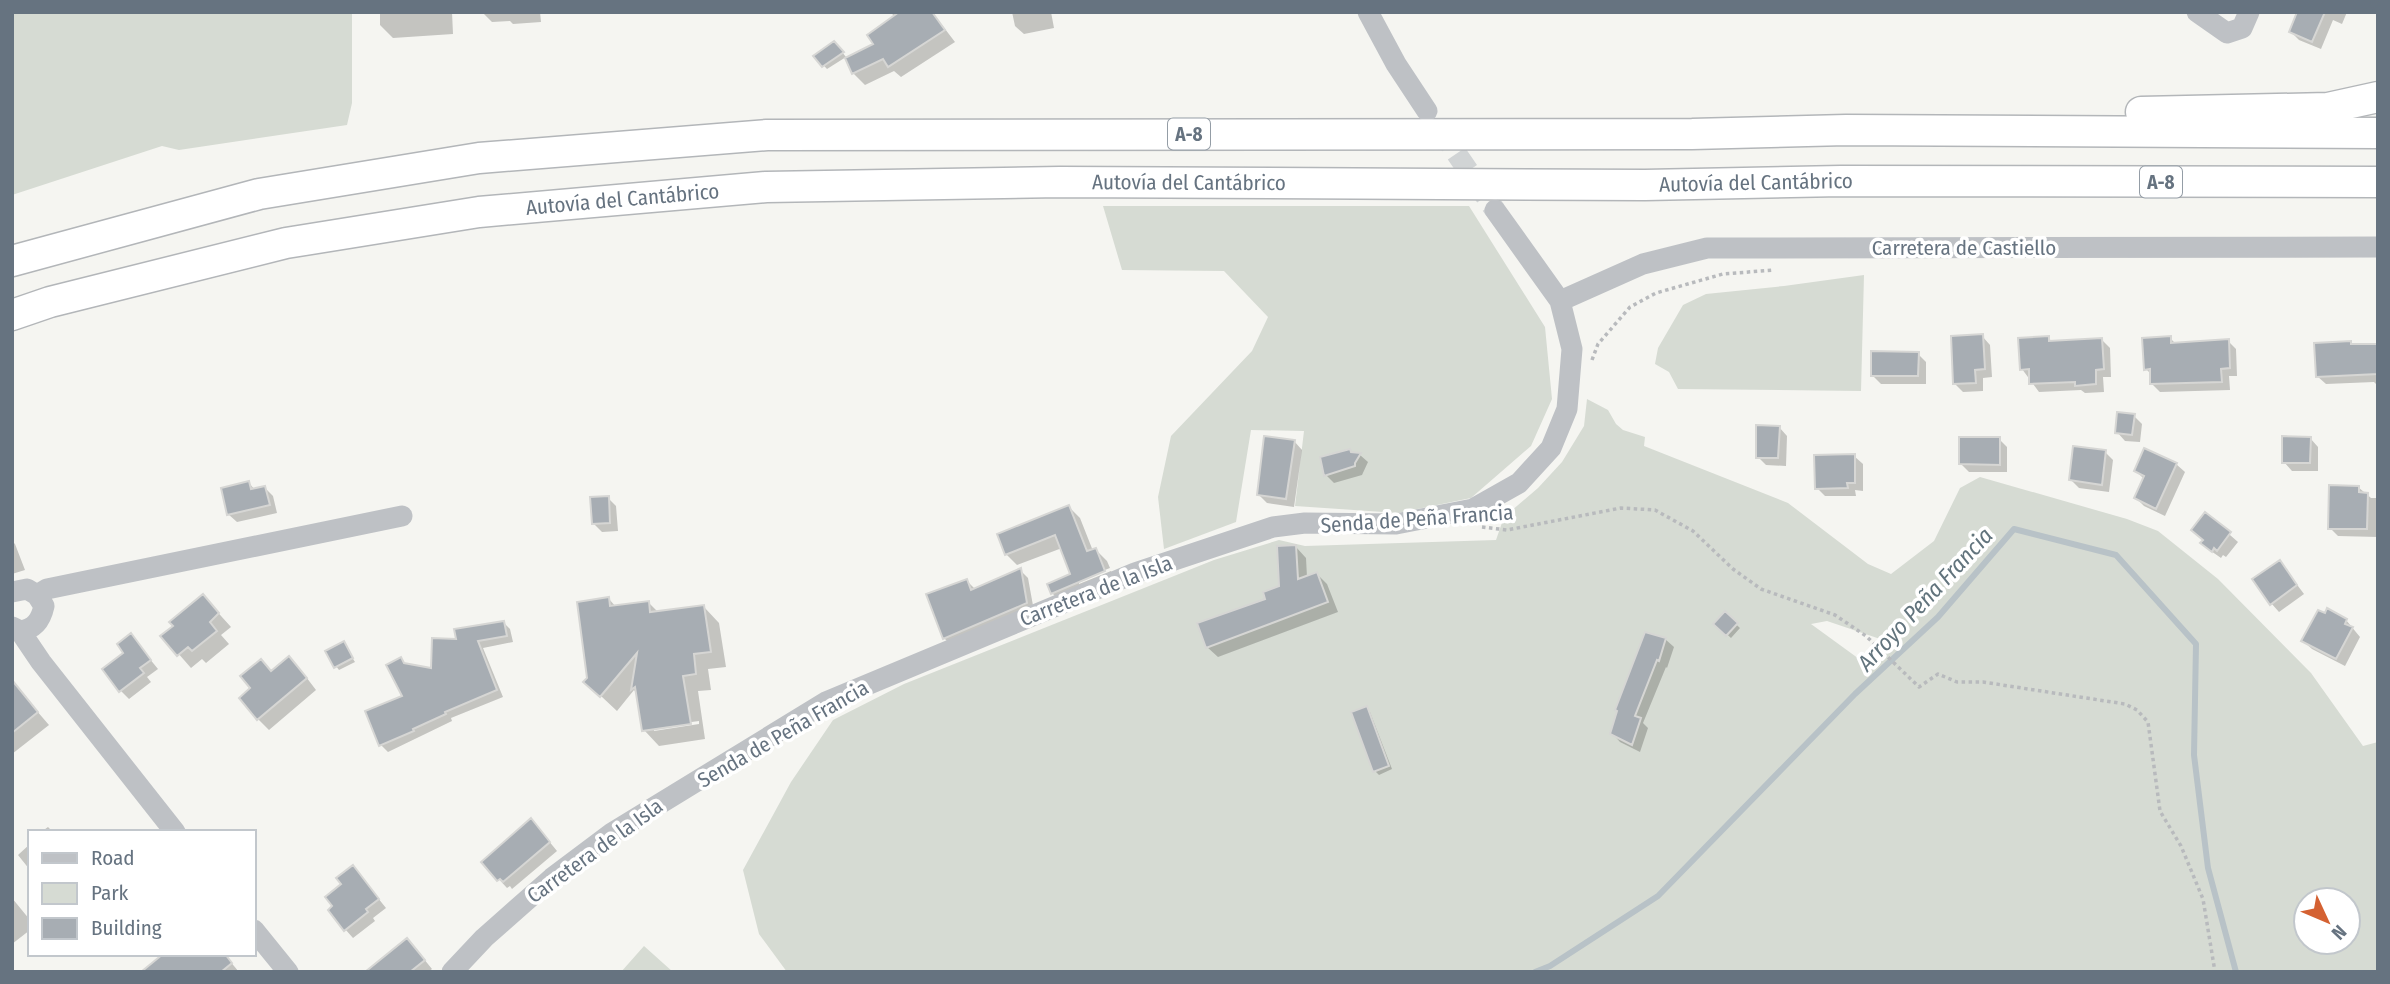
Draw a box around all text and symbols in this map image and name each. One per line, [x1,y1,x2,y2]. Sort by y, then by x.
road number: A-8 [1168,118,1210,150]
road number: A-8 [2140,166,2182,198]
street label: Autovía del Cantábrico [1659,168,1853,198]
street label: Autovía del Cantábrico [1092,169,1286,196]
street label: Autovía del Cantábrico [525,178,720,221]
street label: Carretera de Castiello [1872,235,2056,261]
street label: Senda de Peña Francia [1320,499,1514,539]
water label: Arroyo Peña Francia [1851,521,1999,677]
street label: Carretera de la Isla [1016,550,1176,632]
street label: Senda de Peña Francia [693,674,873,794]
street label: Carretera de la Isla [522,793,668,909]
legend [28,830,256,956]
text: Road [91,845,135,871]
text: Park [91,880,129,906]
north arrow [2292,886,2362,956]
text: Building [91,915,162,941]
text: N [2327,920,2351,945]

